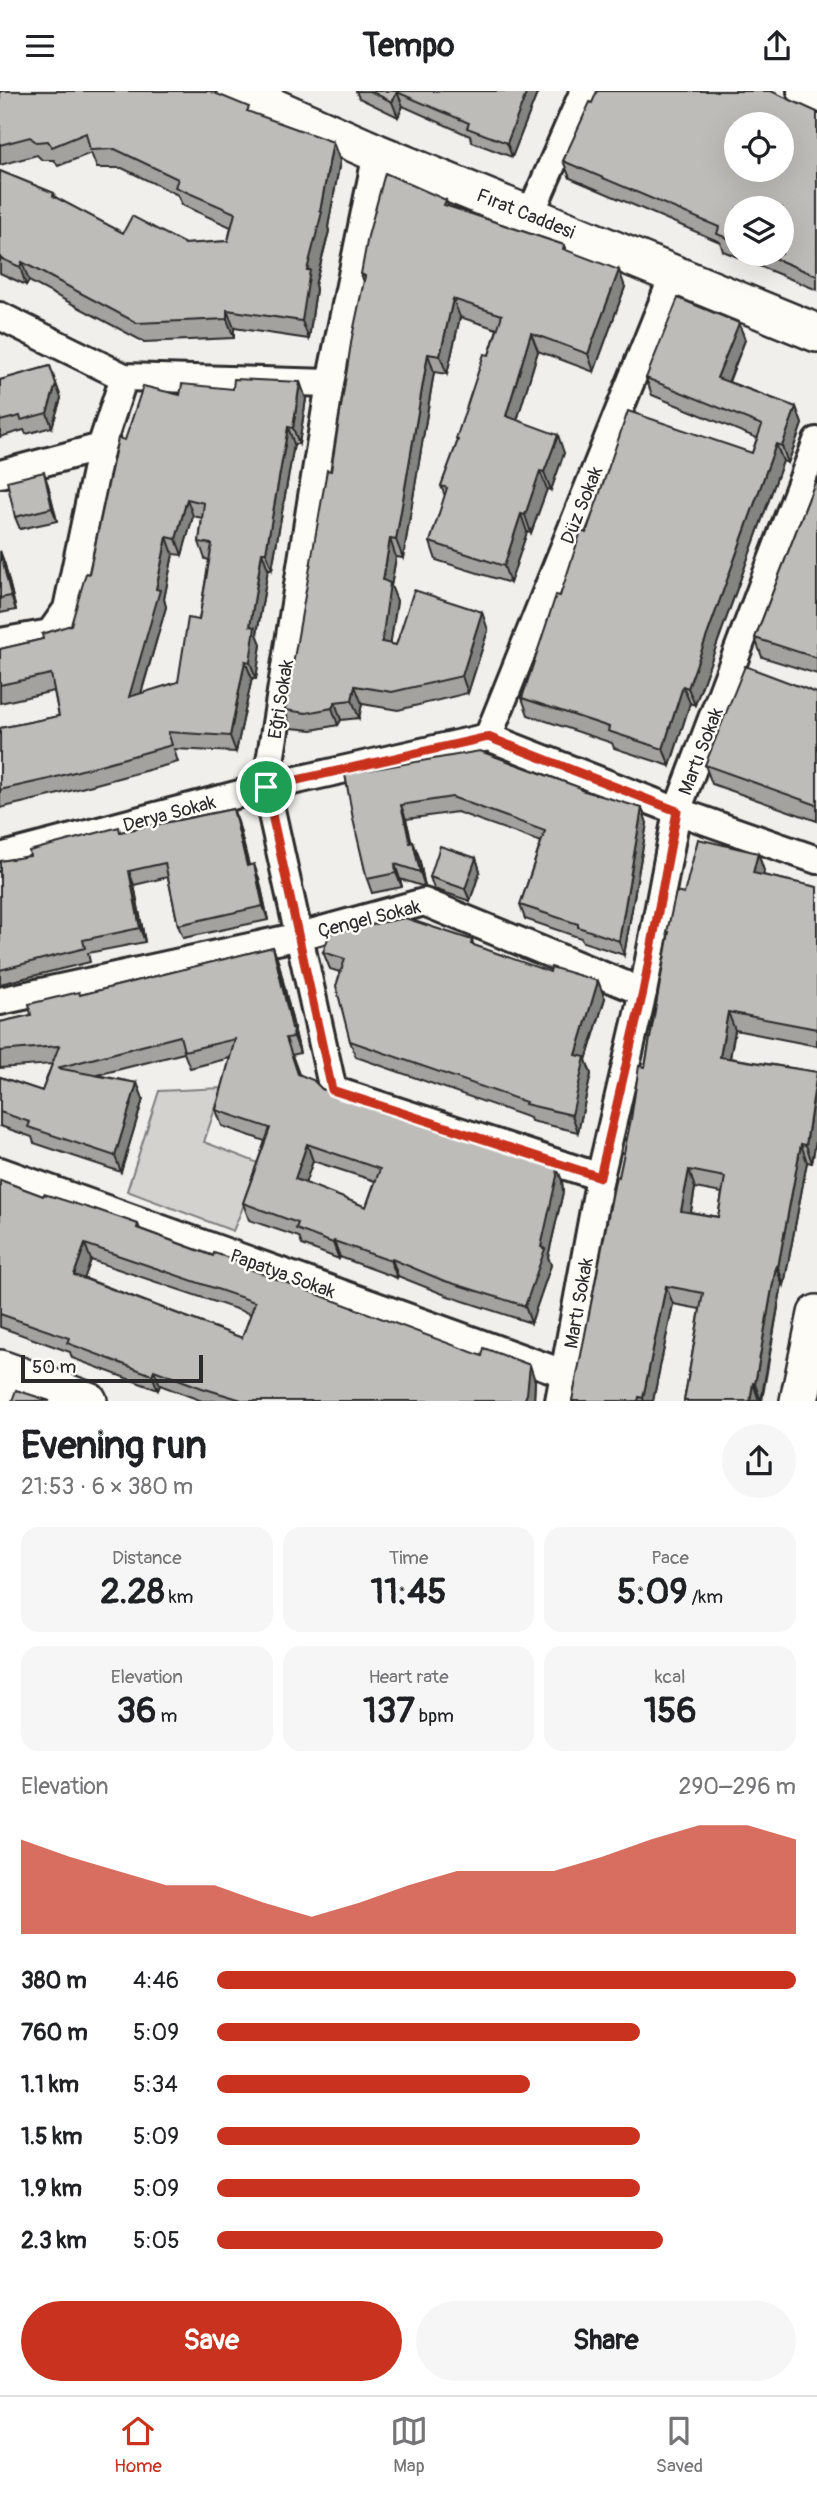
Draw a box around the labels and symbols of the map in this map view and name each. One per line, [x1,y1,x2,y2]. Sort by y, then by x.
street label: Fırat Caddesi [473,183,578,245]
street label: Düz Sokak [555,463,608,548]
street label: Eğri Sokak [263,658,299,741]
street label: Martı Sokak [673,704,729,799]
pin [236,757,296,817]
street label: Derya Sokak [120,790,218,838]
street label: Çengel Sokak [315,895,423,943]
street label: Papatya Sokak [227,1244,339,1304]
street label: Martı Sokak [559,1256,599,1351]
scale bar [21,1352,203,1384]

